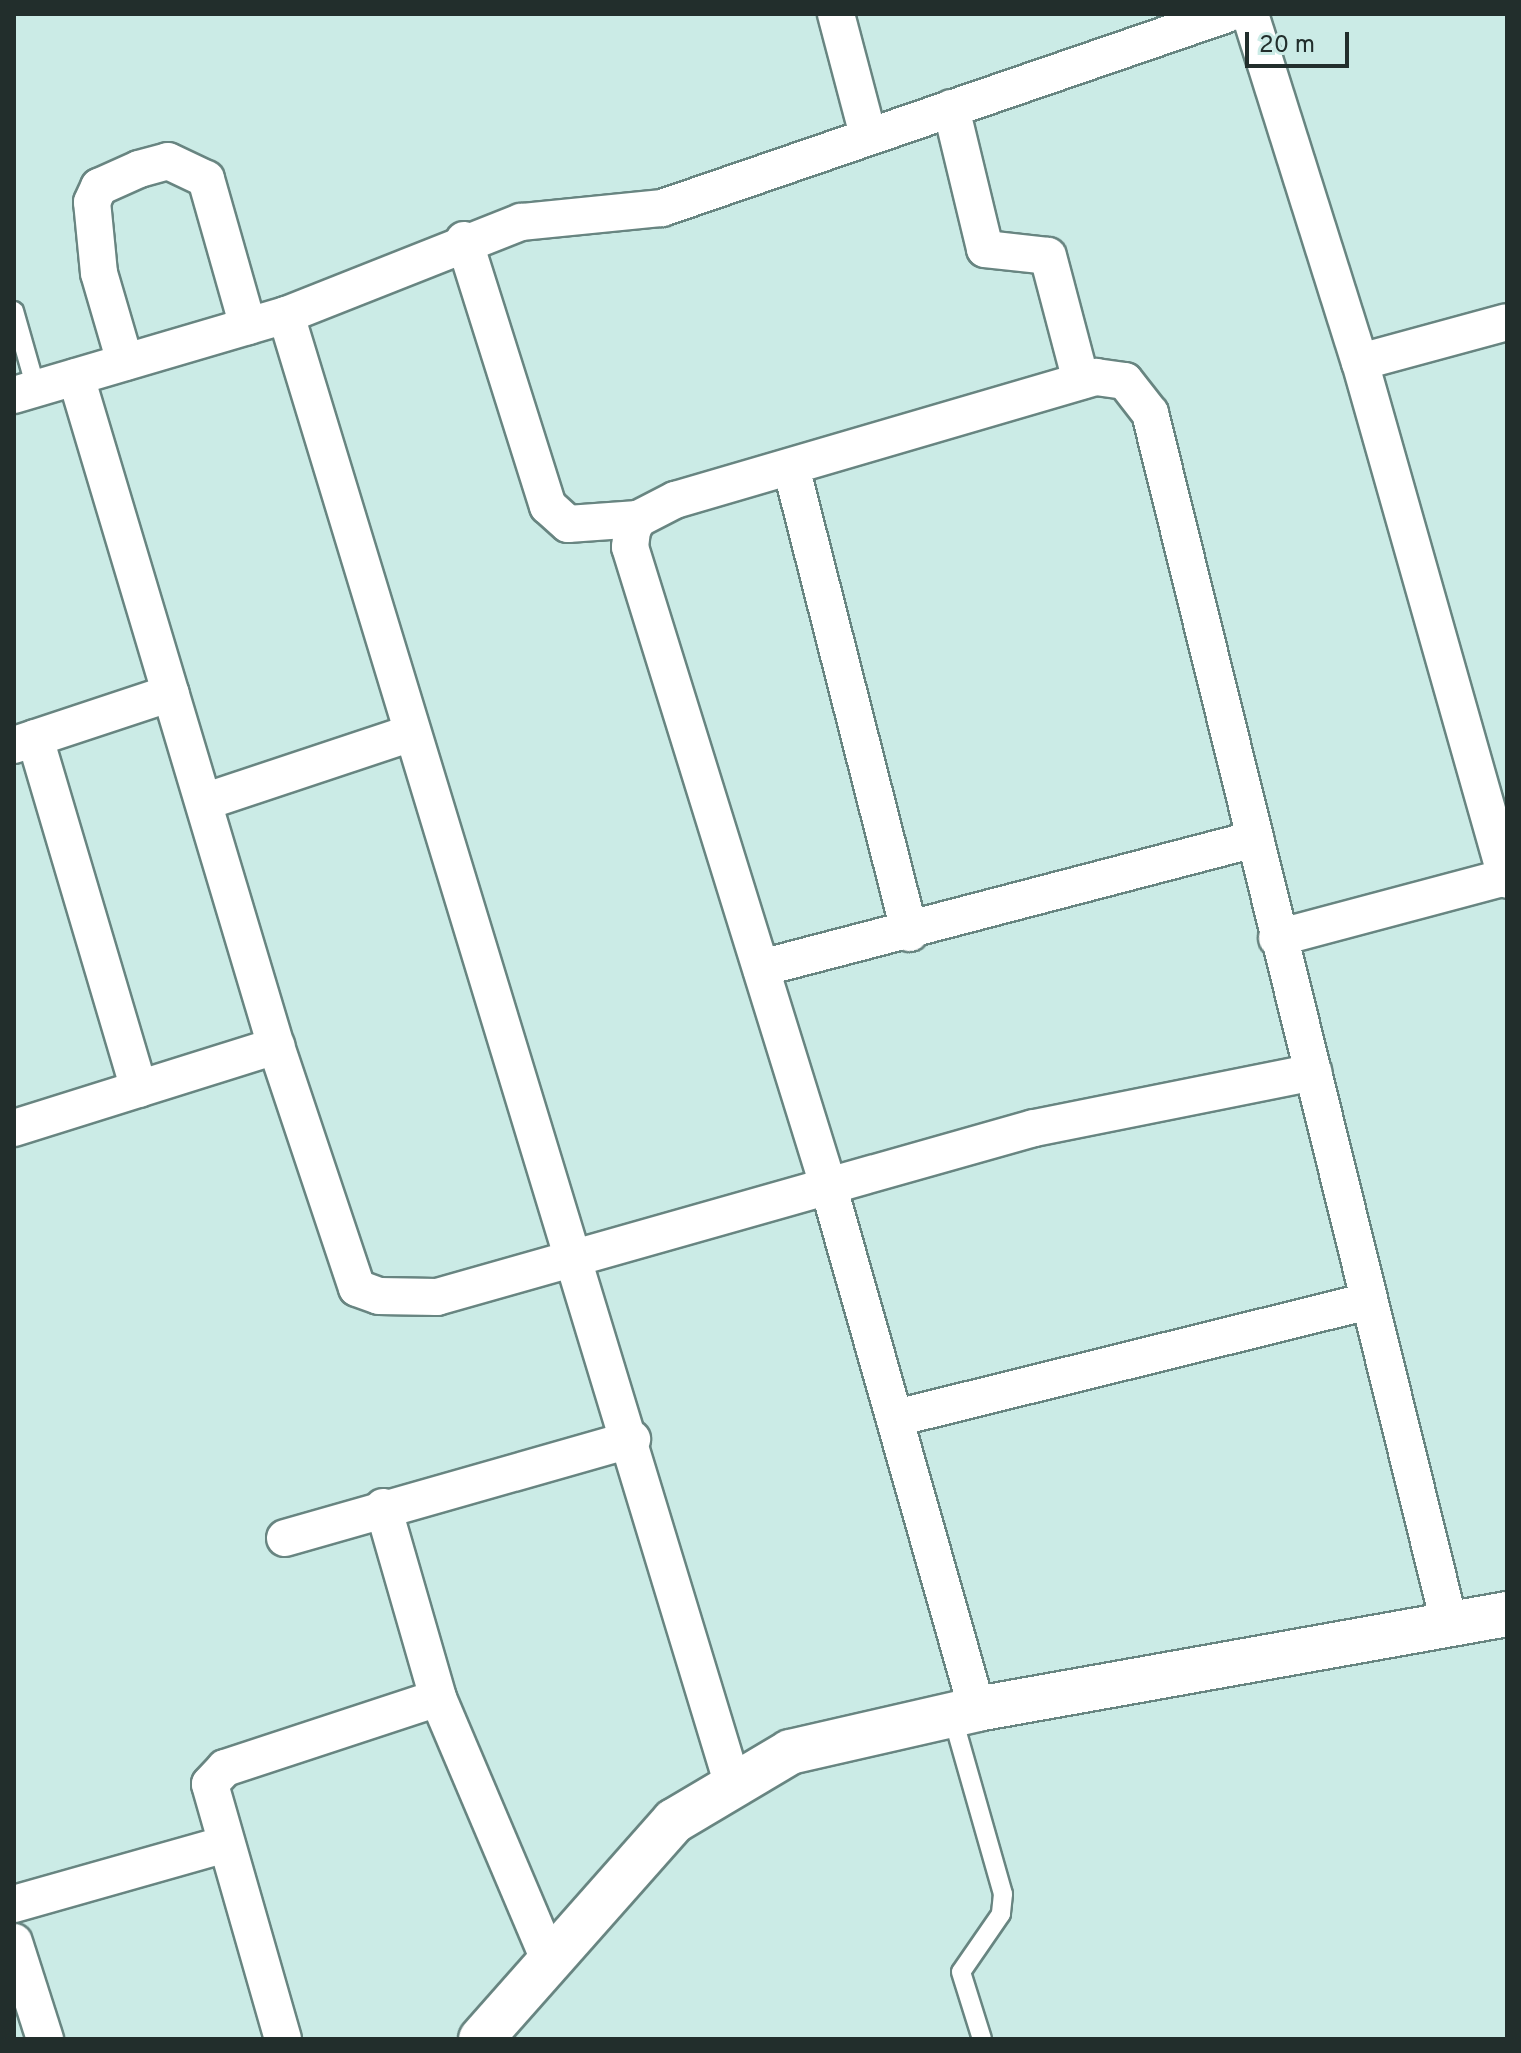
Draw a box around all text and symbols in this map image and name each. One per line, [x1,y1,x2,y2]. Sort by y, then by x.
scale bar [1249,16,1353,66]
text: 20 m [1259,31,1315,61]

